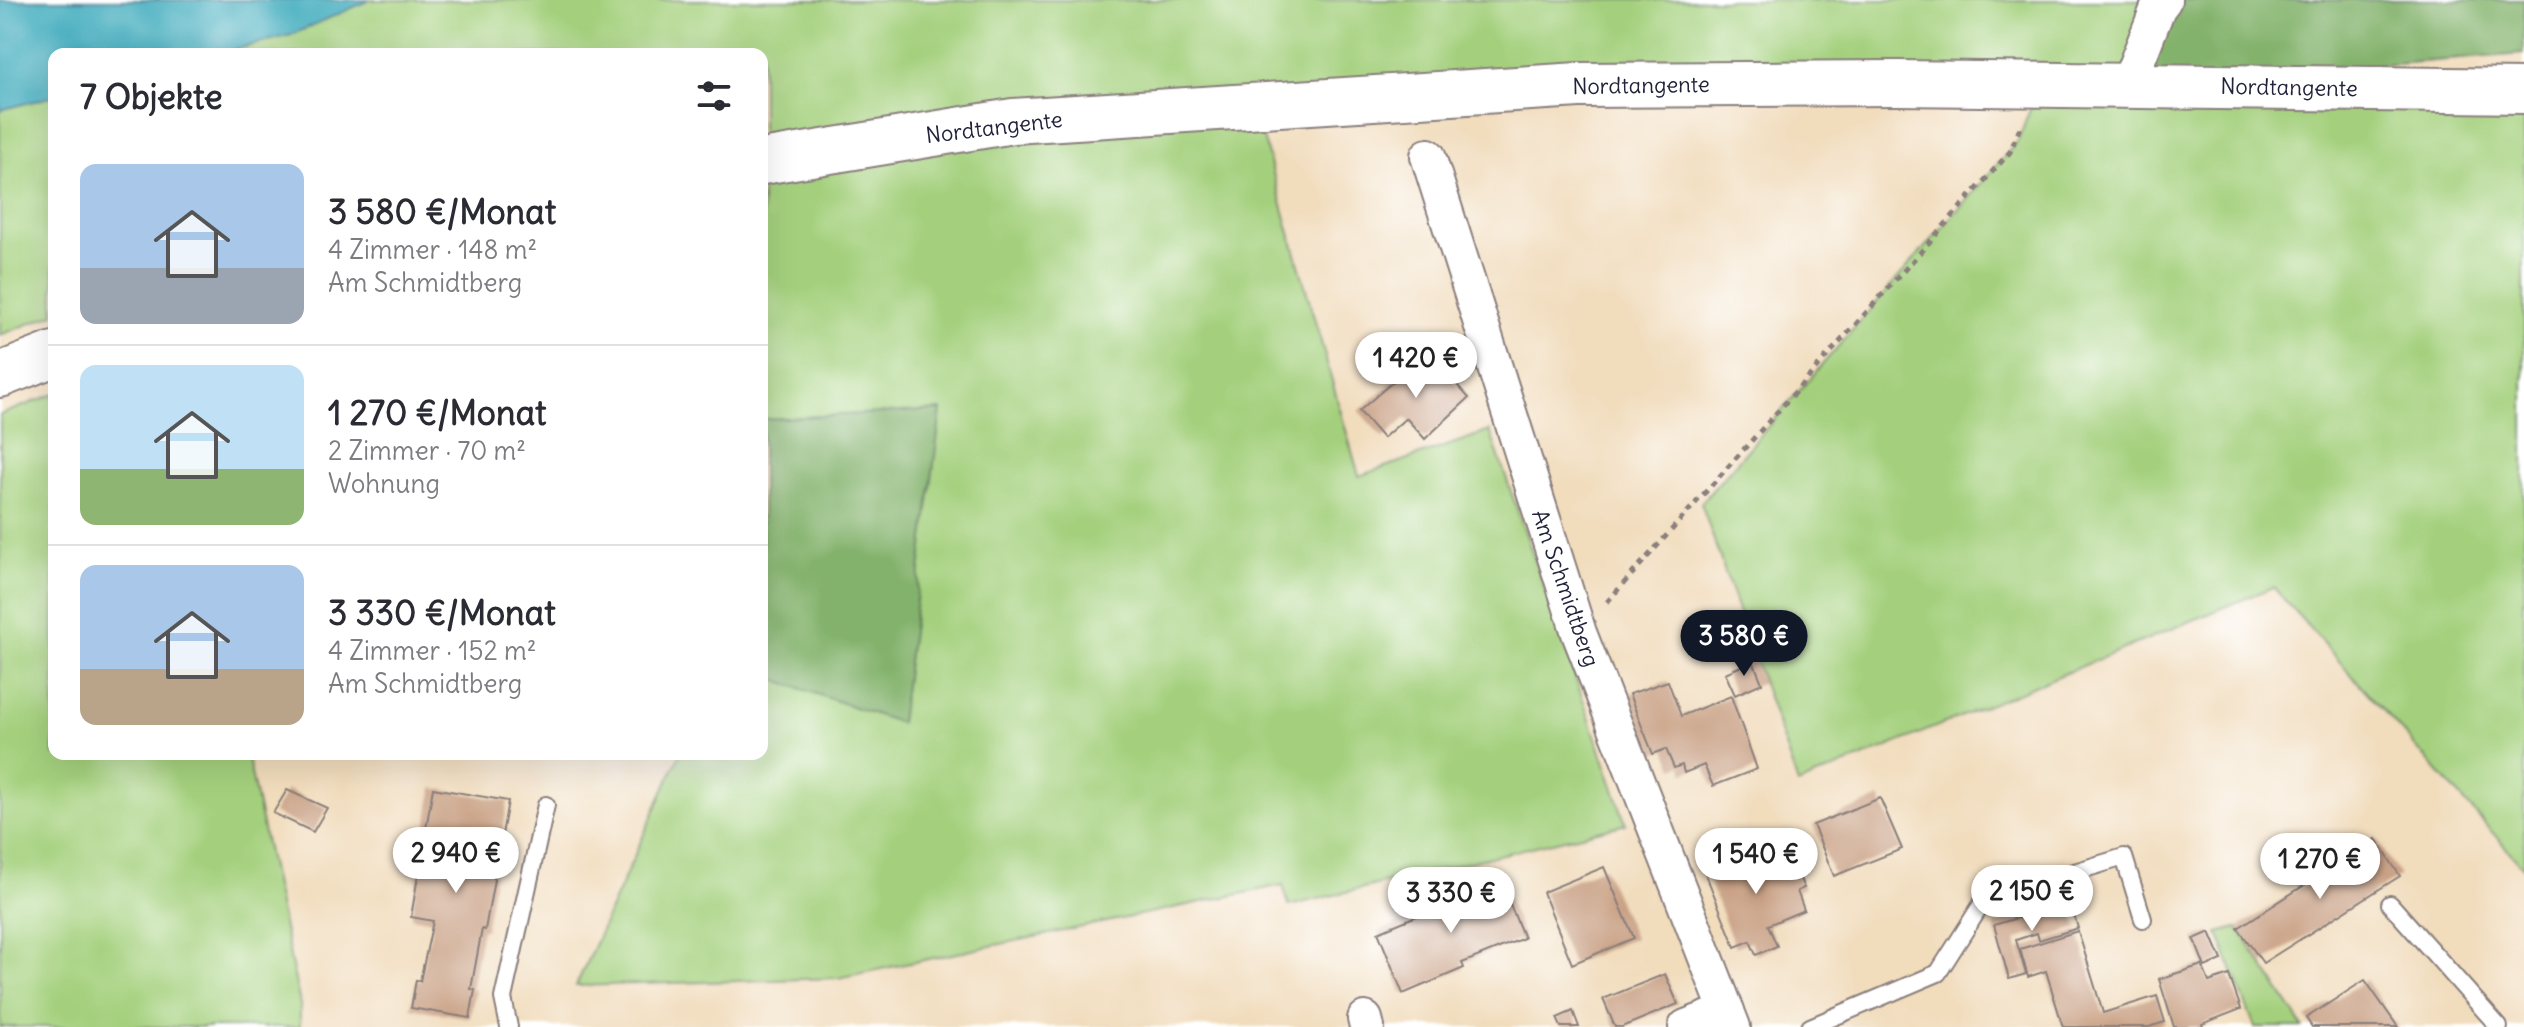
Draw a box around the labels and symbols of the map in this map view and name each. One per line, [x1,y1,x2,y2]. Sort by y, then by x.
street label: Nordtangente [1572,70,1710,100]
street label: Nordtangente [2220,72,2358,102]
street label: Nordtangente [924,105,1064,149]
pin: 1 420 € [1342,332,1490,400]
street label: Am Schmidtberg [1526,506,1606,670]
pin: 3 580 € [1670,610,1818,678]
pin: 2 940 € [382,827,530,895]
pin: 1 540 € [1682,828,1830,896]
pin: 1 270 € [2246,833,2394,901]
pin: 2 150 € [1958,865,2106,933]
pin: 3 330 € [1377,867,1525,935]

